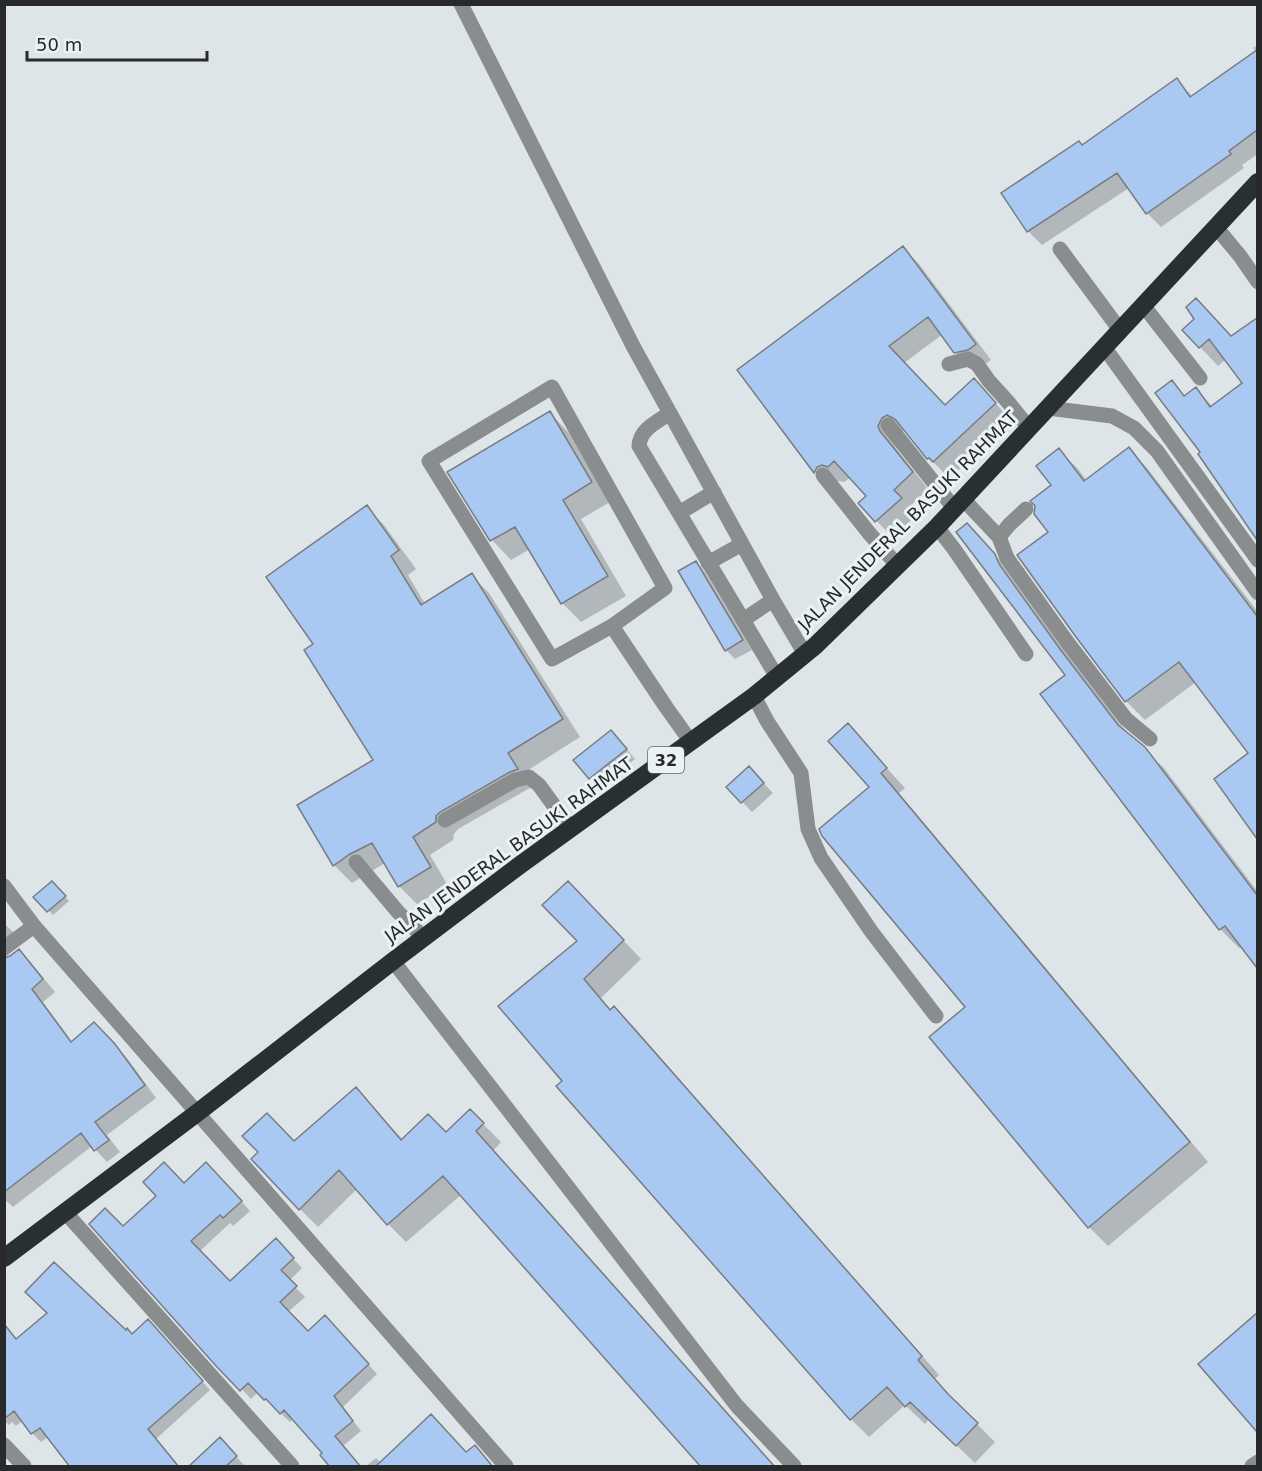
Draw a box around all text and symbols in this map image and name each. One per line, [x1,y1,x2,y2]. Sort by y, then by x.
scale bar [27,24,207,62]
text: 50 m [36,34,82,55]
street label: JALAN JENDERAL BASUKI RAHMAT [793,406,1022,635]
road number: 32 [648,747,684,773]
street label: JALAN JENDERAL BASUKI RAHMAT [380,752,638,947]

